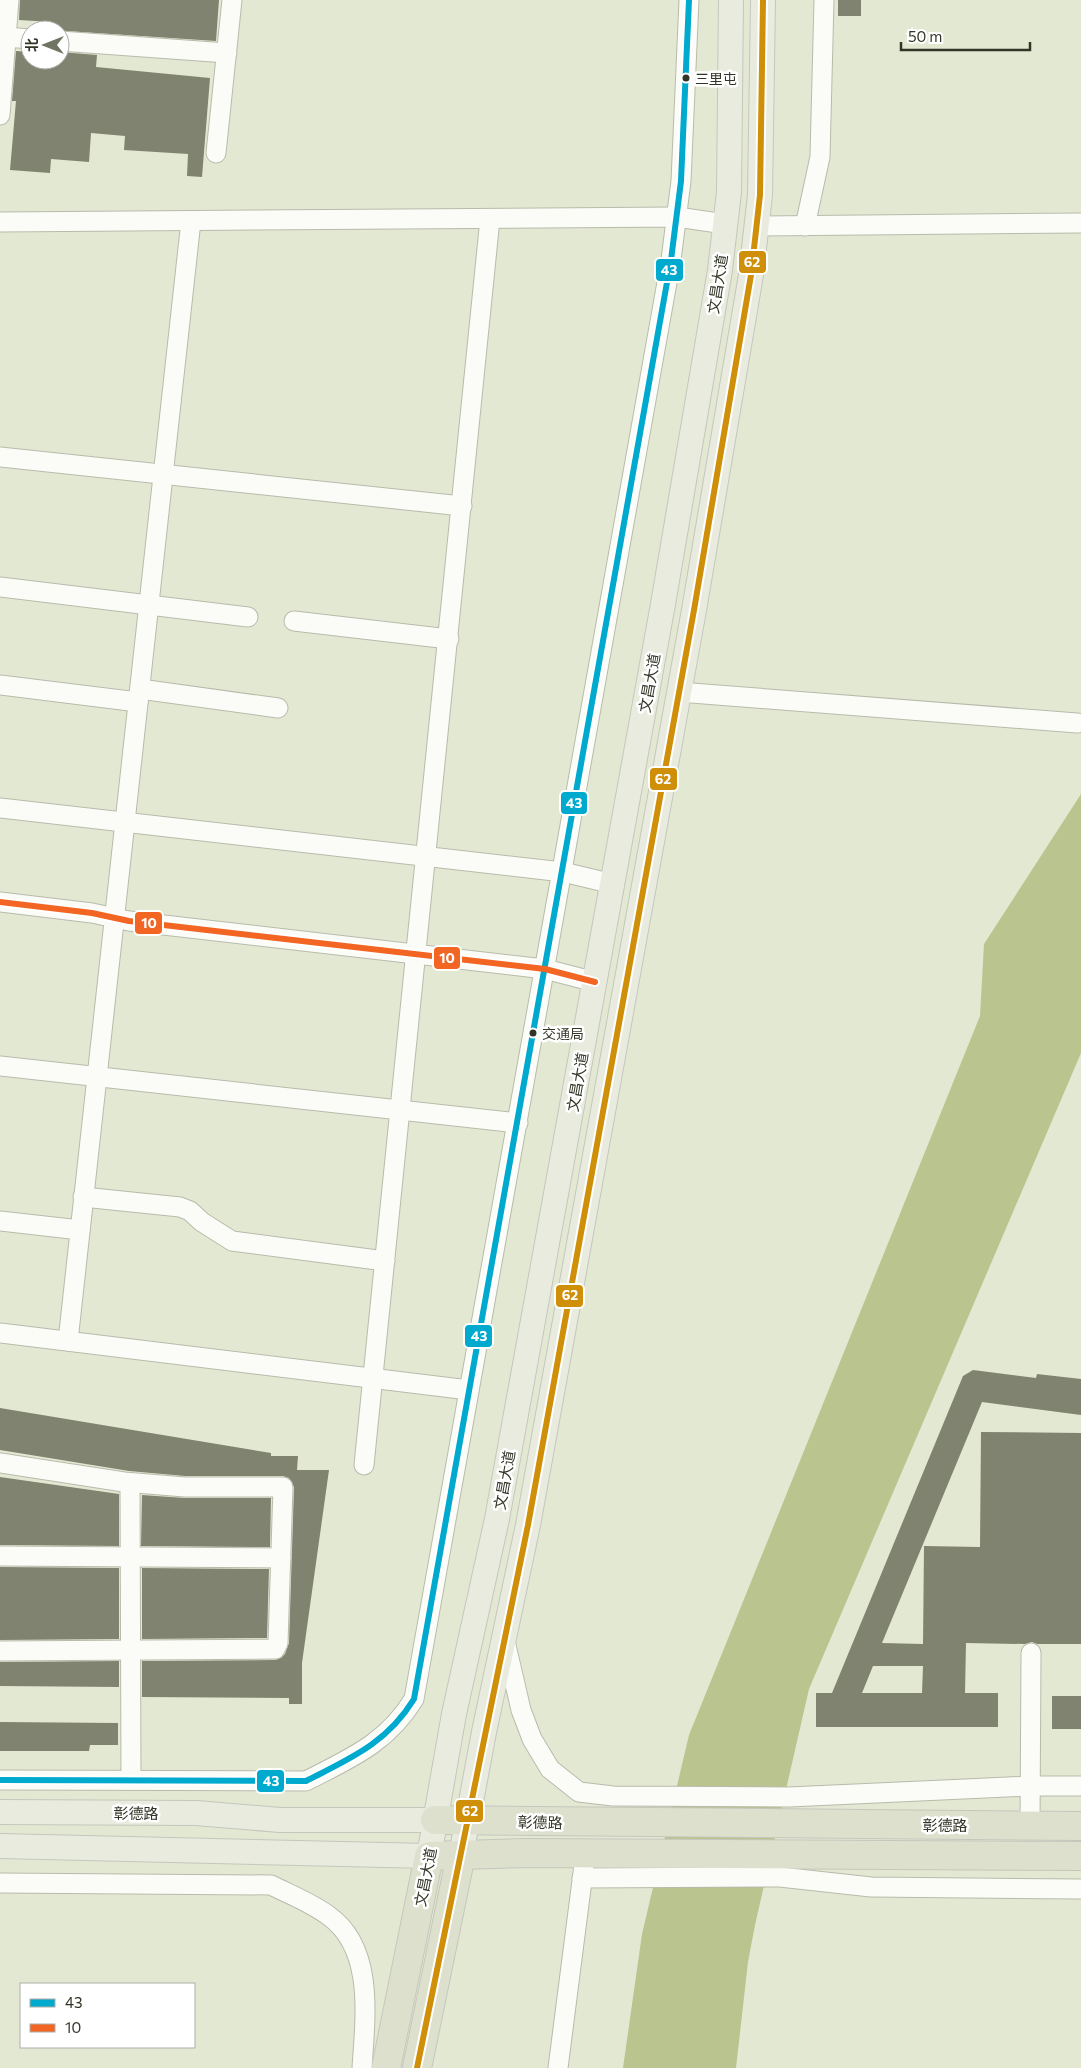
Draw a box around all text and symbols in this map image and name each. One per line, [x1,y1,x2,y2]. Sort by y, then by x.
north arrow [20,20,70,70]
scale bar [901,20,1030,52]
text: 50 m [908,27,942,45]
text: 北 [23,38,40,52]
place label: 三里屯 [695,70,737,87]
marker: 三里屯 [681,73,691,83]
line badge: 62 [738,250,767,274]
street label: 文昌大道 [703,253,731,315]
text: 62 [744,253,760,270]
line badge: 43 [655,258,684,282]
text: 43 [661,261,677,278]
street label: 文昌大道 [635,652,663,714]
line badge: 62 [649,767,678,791]
text: 62 [655,770,671,787]
line badge: 43 [560,791,588,815]
text: 43 [566,794,582,811]
line badge: 10 [134,911,163,935]
text: 10 [141,914,157,931]
line badge: 10 [433,946,461,970]
text: 10 [439,949,455,966]
place label: 交通局 [542,1025,584,1042]
marker: 交通局 [528,1028,538,1038]
street label: 文昌大道 [563,1051,591,1113]
line badge: 62 [555,1284,584,1308]
text: 62 [562,1286,578,1303]
line badge: 43 [464,1324,493,1348]
text: 43 [471,1327,487,1344]
street label: 文昌大道 [490,1449,518,1511]
line badge: 43 [256,1769,285,1793]
text: 43 [263,1772,279,1789]
line badge: 62 [455,1799,484,1823]
text: 62 [462,1802,478,1819]
street label: 彰德路 [113,1804,159,1822]
street label: 彰德路 [517,1813,563,1831]
street label: 彰德路 [922,1816,968,1834]
street label: 文昌大道 [410,1846,440,1908]
legend [20,1983,195,2048]
text: 43 [65,1993,83,2011]
text: 10 [65,2018,81,2036]

